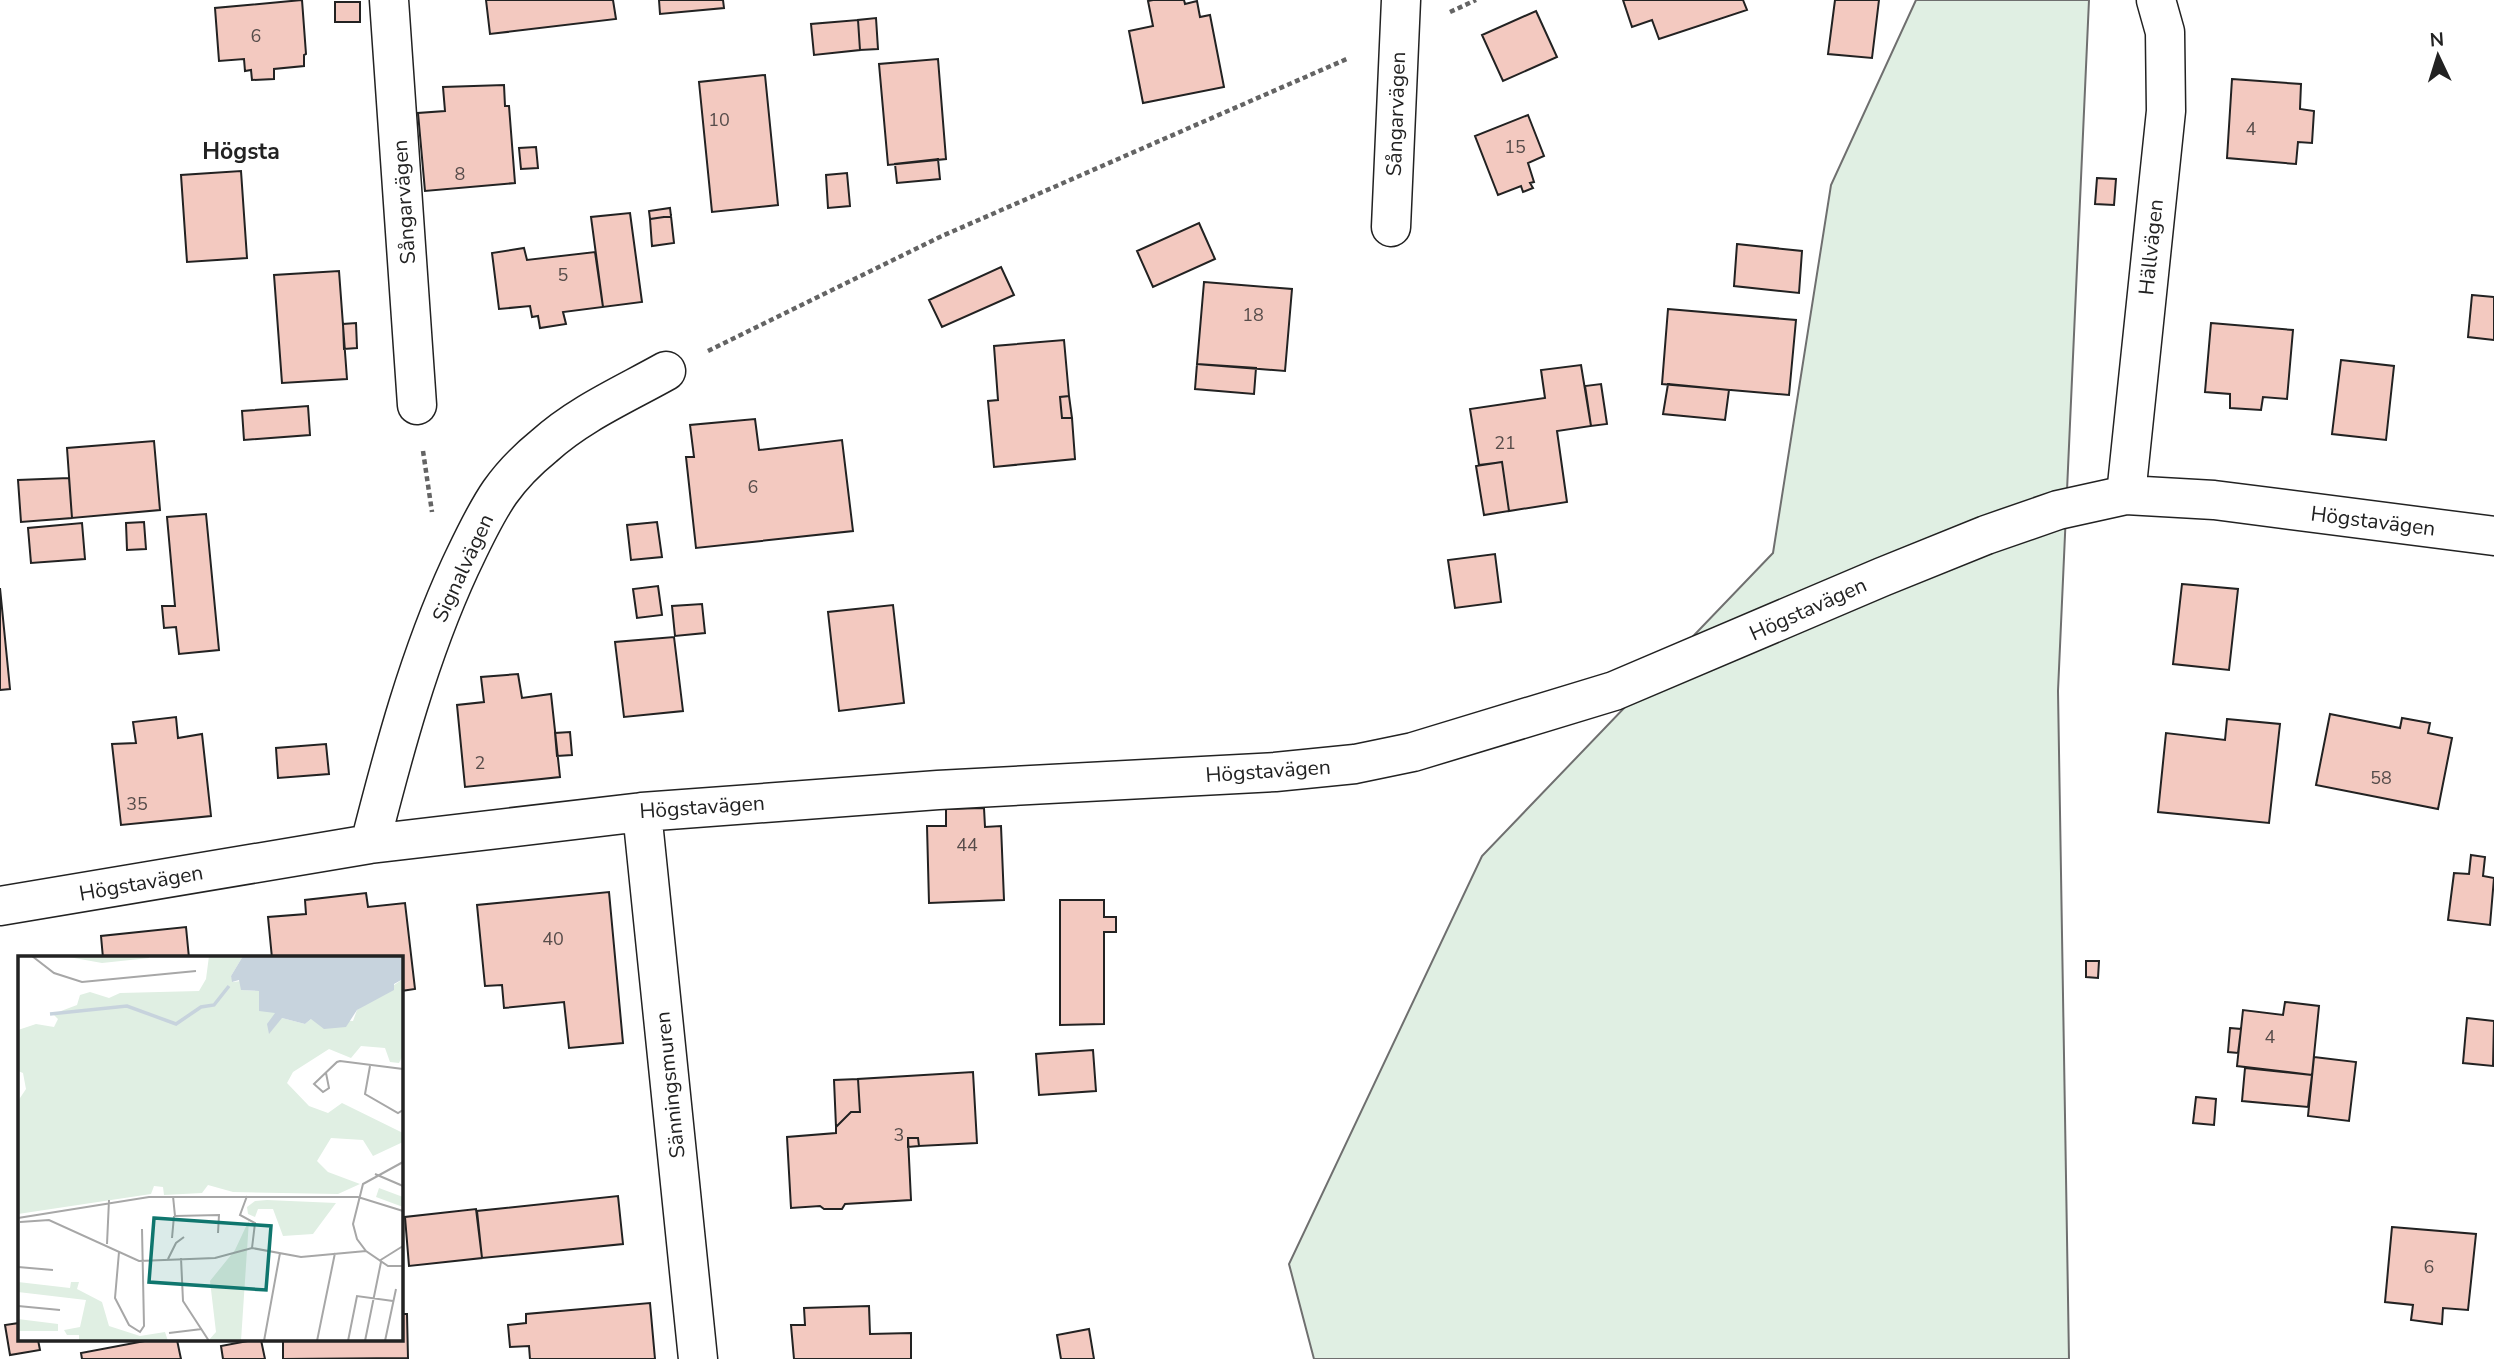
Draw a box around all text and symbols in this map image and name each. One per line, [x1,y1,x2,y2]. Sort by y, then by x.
north arrow [2403,21,2473,91]
house number: 6 [251,24,261,48]
text: N [2429,27,2445,54]
street label: Sångarvägen [1380,51,1412,177]
house number: 10 [708,108,730,132]
house number: 4 [2246,117,2257,141]
house number: 15 [1504,135,1526,159]
district label: Högsta [202,136,280,167]
street label: Sångarvägen [386,139,422,265]
house number: 8 [455,162,465,186]
street label: Hällvägen [2132,198,2170,296]
house number: 5 [558,263,568,287]
house number: 18 [1242,303,1264,327]
house number: 21 [1494,431,1516,455]
house number: 6 [748,475,758,499]
street label: Högstavägen [2309,499,2437,543]
street label: Signalvägen [426,509,500,627]
street label: Högstavägen [1745,571,1871,647]
house number: 2 [475,751,485,775]
street label: Högstavägen [1204,753,1332,789]
house number: 58 [2370,766,2392,790]
street label: Högstavägen [638,789,766,825]
house number: 35 [126,792,148,816]
house number: 44 [956,833,978,857]
street label: Högstavägen [77,858,205,908]
house number: 40 [542,927,564,951]
inset map [18,956,402,1342]
street label: Sänningsmuren [648,1010,692,1160]
house number: 4 [2265,1025,2276,1049]
house number: 3 [894,1123,904,1147]
house number: 6 [2424,1255,2434,1279]

